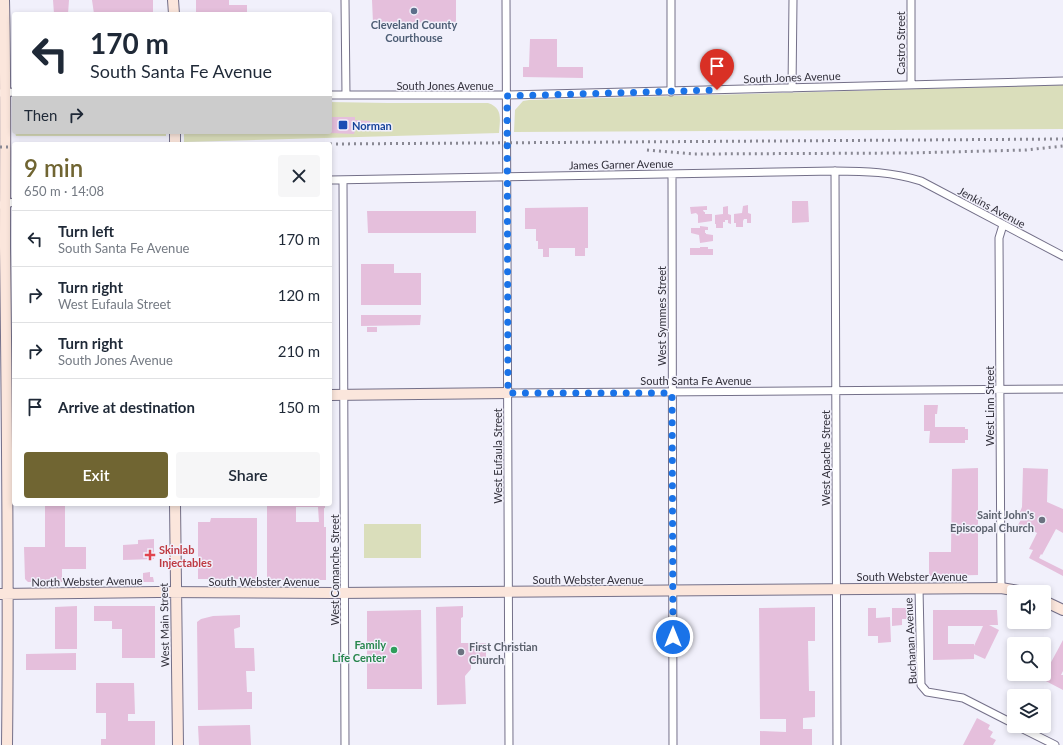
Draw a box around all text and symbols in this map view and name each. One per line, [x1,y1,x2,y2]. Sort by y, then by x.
marker: Cleveland County Courthouse [409,6,419,16]
street label: Castro Street [894,11,907,75]
place label: Cleveland County Courthouse [371,18,457,44]
text: 170 m [90,26,169,60]
icon: left [24,28,76,80]
pin [700,49,734,90]
icon: arrive [706,55,728,77]
text: South Santa Fe Avenue [90,60,272,82]
street label: South Jones Avenue [743,69,841,85]
street label: South Jones Avenue [396,79,494,92]
icon: right [65,104,87,126]
text: Then [24,106,57,124]
marker: Norman [337,119,349,131]
place label: Norman [352,119,392,132]
text: 9 min [24,153,83,182]
button: close [278,155,320,197]
street label: James Garner Avenue [569,157,673,171]
text: 650 m · 14:08 [24,183,104,199]
street label: Jenkins Avenue [956,184,1028,230]
text: Turn left [58,222,114,240]
icon: left [24,228,46,250]
text: 170 m [278,230,320,248]
text: South Santa Fe Avenue [58,240,190,256]
street label: West Symmes Street [655,266,668,366]
text: Turn right [58,278,123,296]
icon: right [24,284,46,306]
text: 120 m [278,286,320,304]
text: West Eufaula Street [58,296,171,312]
text: Turn right [58,334,123,352]
icon: right [24,340,46,362]
text: 210 m [278,342,320,360]
text: South Jones Avenue [58,352,173,368]
street label: West Linn Street [983,366,996,446]
street label: South Santa Fe Avenue [640,374,752,387]
icon: arrive [24,396,46,418]
text: Arrive at destination [58,398,195,416]
text: 150 m [278,398,320,416]
street label: West Eufaula Street [491,408,504,504]
street label: West Apache Street [819,410,832,506]
button: Exit [24,452,168,498]
button: Share [176,452,320,498]
place label: Saint John's Episcopal Church [950,508,1034,534]
street label: West Comanche Street [328,514,341,626]
marker: Saint John's Episcopal Church [1037,515,1047,525]
place label: Skinlab Injectables [159,543,212,569]
marker: Skinlab Injectables [144,549,156,561]
street label: South Webster Avenue [857,570,968,583]
street label: South Webster Avenue [533,573,644,586]
street label: North Webster Avenue [31,574,143,588]
street label: South Webster Avenue [209,575,320,588]
street label: West Main Street [157,583,171,667]
map controls [1007,585,1051,733]
button: sound [1007,585,1051,629]
street label: Buchanan Avenue [901,597,919,685]
position arrow [652,616,694,658]
button: search [1007,637,1051,681]
place label: Family Life Center [332,638,387,664]
place label: First Christian Church [469,640,538,666]
marker: Family Life Center [389,645,399,655]
marker: First Christian Church [456,647,466,657]
button: layers [1007,689,1051,733]

